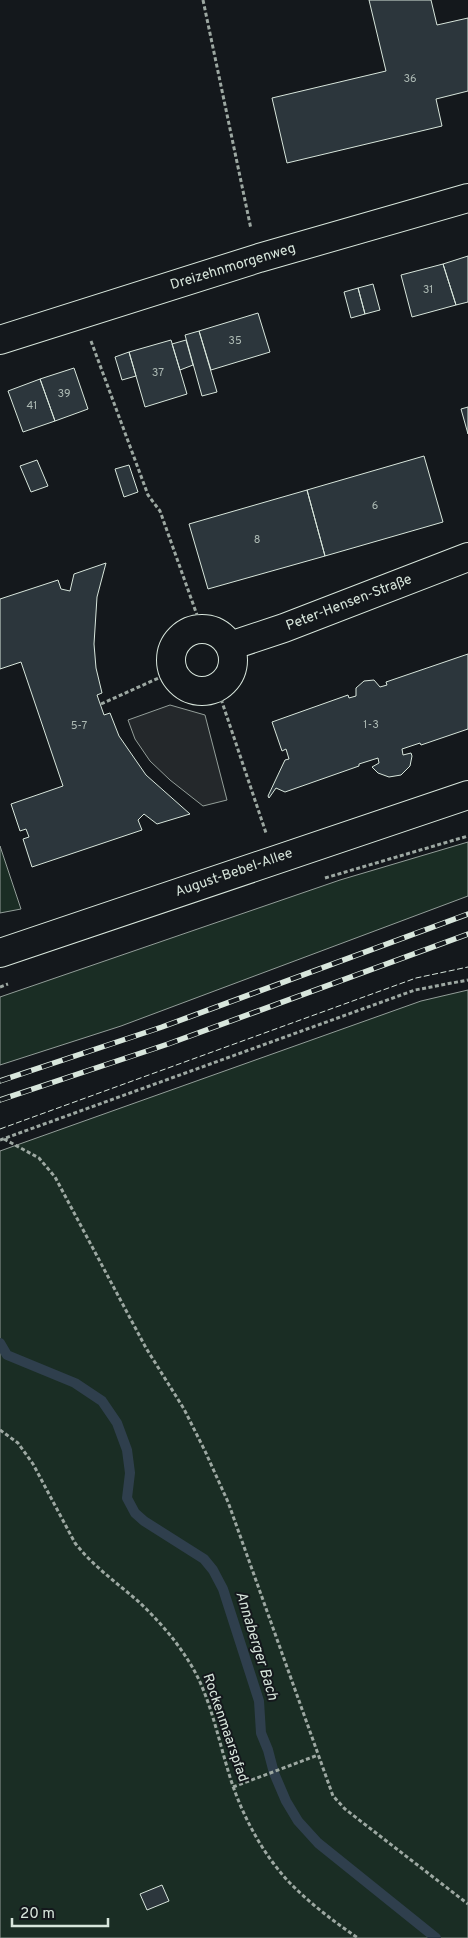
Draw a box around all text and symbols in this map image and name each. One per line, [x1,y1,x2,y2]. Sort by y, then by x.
house number: 36 [403,72,417,86]
street label: Dreizehnmorgenweg [168,240,298,294]
house number: 31 [423,283,433,297]
house number: 35 [228,334,242,348]
house number: 37 [152,366,164,380]
house number: 39 [58,387,70,401]
house number: 41 [27,399,37,413]
house number: 6 [372,499,378,513]
house number: 8 [254,533,260,547]
street label: Peter-Hensen-Straße [284,571,414,635]
house number: 1-3 [363,718,379,732]
house number: 5-7 [71,719,87,733]
street label: August-Bebel-Allee [173,845,295,901]
water label: Annaberger Bach [230,1589,282,1703]
street label: Rockenmaarspfad [199,1672,251,1784]
scale bar [12,1896,109,1928]
text: 20 m [20,1905,55,1924]

